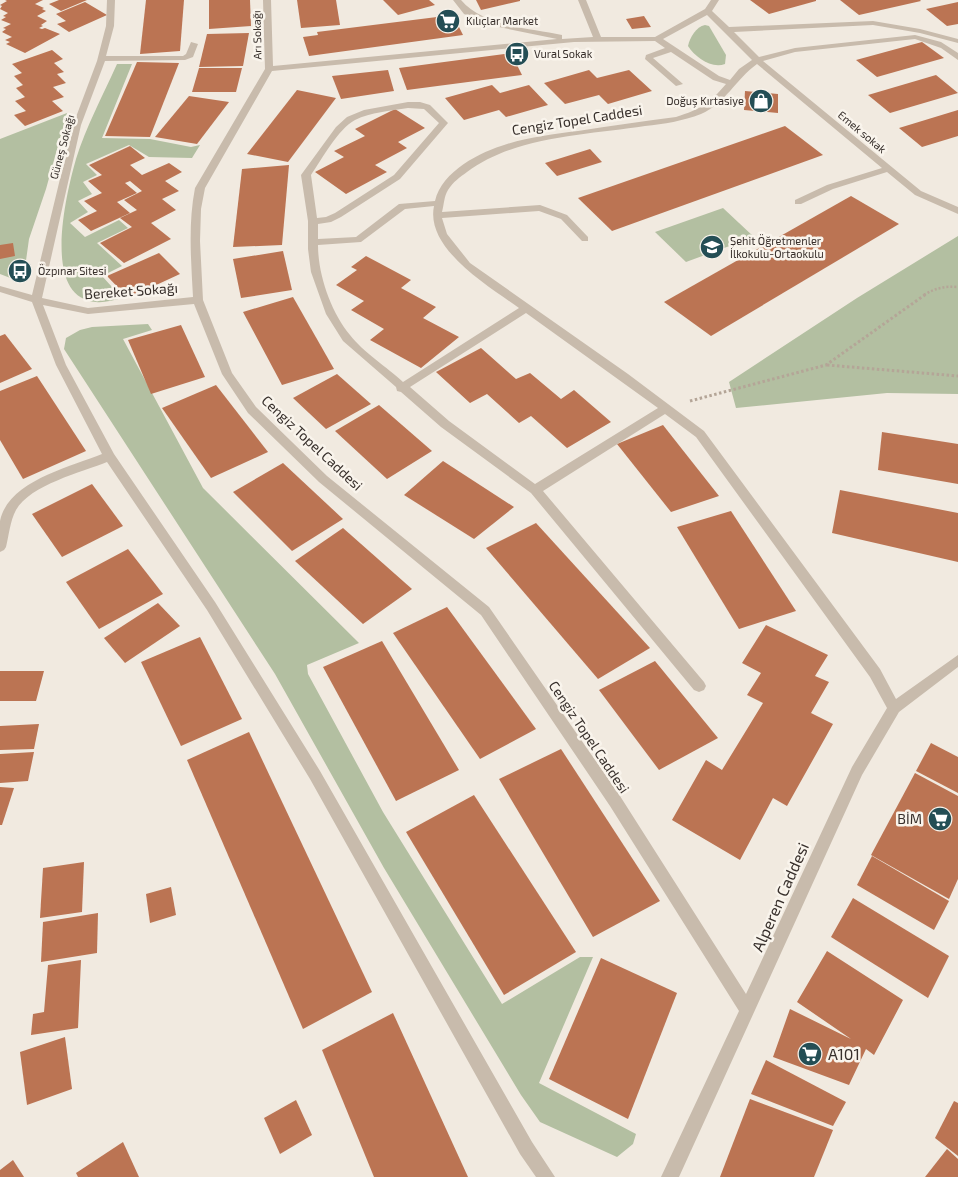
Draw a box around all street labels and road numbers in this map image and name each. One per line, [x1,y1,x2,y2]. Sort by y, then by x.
street label: Arı Sokağı [250,10,263,60]
street label: Cengiz Topel Caddesi [511,101,643,138]
street label: Emek sokak [836,108,889,156]
street label: Güneş Sokağı [47,113,77,181]
street label: Bereket Sokağı [84,279,178,302]
street label: Cengiz Topel Caddesi [258,391,366,494]
street label: Cengiz Topel Caddesi [546,677,633,796]
street label: Alperen Caddesi [747,839,812,954]

